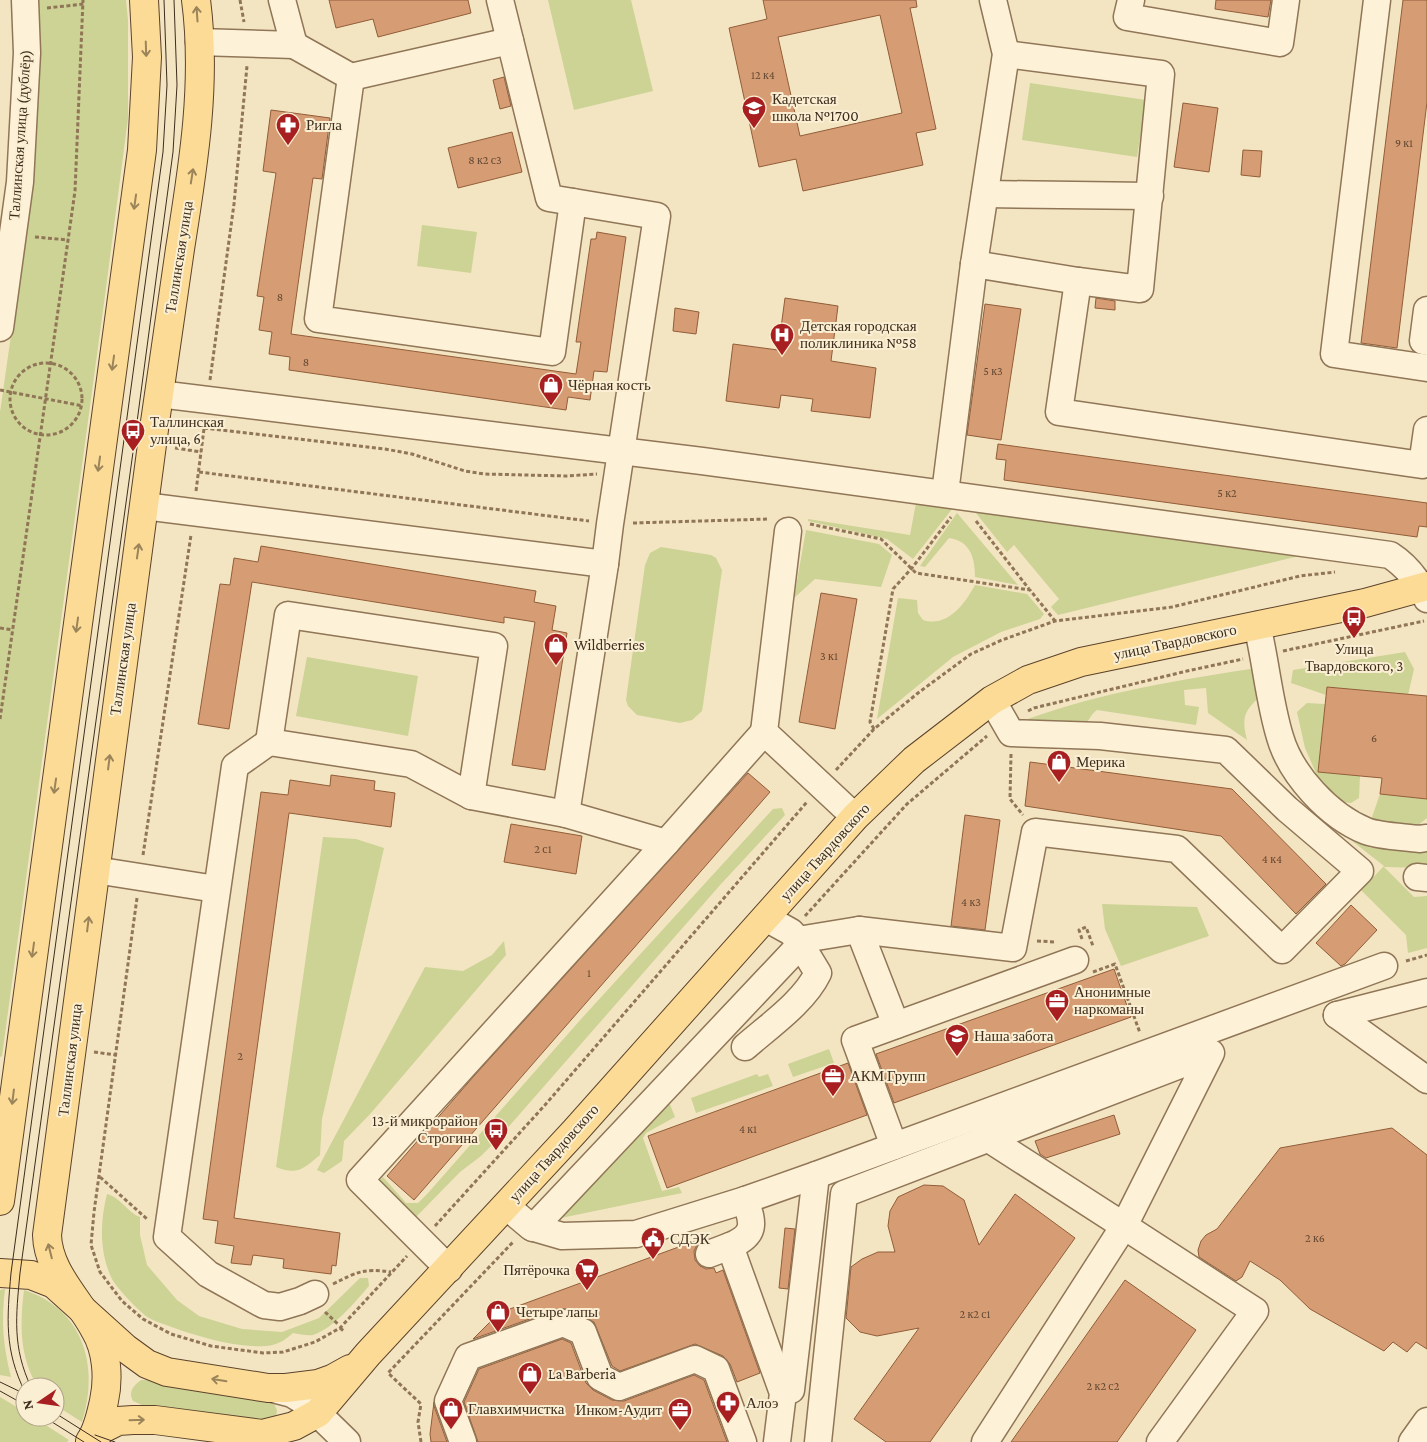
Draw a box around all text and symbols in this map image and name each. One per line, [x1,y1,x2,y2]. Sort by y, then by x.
one-way arrow [193,6,202,22]
one-way arrow [142,40,151,56]
street label: Таллинская улица (дублёр) [6,49,35,221]
house number: 12 к4 [751,68,775,82]
place label: Кадетская школа №1700 [772,91,859,124]
school or university icon: Кадетская школа №1700 [741,95,767,129]
pharmacy icon: Ригла [275,112,301,146]
place label: Ригла [306,117,342,133]
house number: 9 к1 [1395,136,1413,150]
house number: 8 к2 с3 [468,153,502,167]
one-way arrow [187,168,197,184]
one-way arrow [129,194,139,210]
street label: Таллинская улица [162,199,196,314]
house number: 8 [277,290,283,304]
place label: Детская городская поликлиника №58 [800,318,917,351]
hospital icon: Детская городская поликлиника №58 [769,322,795,356]
one-way arrow [107,355,117,371]
house number: 8 [303,355,309,369]
house number: 5 к3 [983,364,1003,378]
shop icon: Чёрная кость [538,372,564,406]
place label: Чёрная кость [568,377,651,393]
place label: Таллинская улица, 6 [150,414,224,447]
bus stop icon: Таллинская улица, 6 [120,418,146,452]
one-way arrow [94,455,104,471]
house number: 5 к2 [1217,486,1237,500]
one-way arrow [133,543,143,559]
street label: Таллинская улица [107,601,139,716]
bus stop icon: Улица Твардовского, 3 [1341,605,1367,639]
one-way arrow [72,617,82,633]
street label: улица Твардовского [1112,621,1238,663]
shop icon: Wildberries [543,632,569,666]
place label: Wildberries [574,637,645,653]
place label: Улица Твардовского, 3 [1305,641,1403,674]
house number: 3 к1 [820,649,838,663]
house number: 6 [1371,731,1377,745]
shop icon: Мерика [1046,749,1072,783]
place label: Мерика [1076,754,1125,770]
one-way arrow [104,755,114,771]
one-way arrow [50,778,60,794]
street label: улица Твардовского [777,800,873,904]
house number: 2 с1 [534,842,552,856]
house number: 4 к4 [1262,852,1282,866]
house number: 4 к3 [961,895,981,909]
one-way arrow [83,916,93,932]
one-way arrow [28,942,38,958]
house number: 1 [587,966,591,980]
place label: Анонимные наркоманы [1074,984,1151,1017]
office icon: Анонимные наркоманы [1044,988,1070,1022]
street label: Таллинская улица [55,1002,85,1117]
school or university icon: Наша забота [944,1023,970,1057]
place label: Наша забота [974,1028,1054,1044]
house number: 2 [237,1049,243,1063]
office icon: АКМ Групп [820,1063,846,1097]
place label: АКМ Групп [850,1068,926,1084]
one-way arrow [8,1089,18,1105]
street label: улица Твардовского [506,1101,602,1205]
place label: 13-й микрорайон Строгина [372,1113,478,1146]
bus stop icon: 13-й микрорайон Строгина [483,1117,509,1151]
house number: 4 к1 [739,1122,757,1136]
public building icon: СДЭК [640,1226,666,1260]
place label: СДЭК [670,1231,711,1247]
house number: 2 к6 [1305,1231,1325,1245]
one-way arrow [45,1244,54,1260]
supermarket icon: Пятёрочка [574,1257,600,1291]
place label: Пятёрочка [503,1262,570,1278]
shop icon: Четыре лапы [485,1299,511,1333]
place label: Четыре лапы [516,1304,598,1320]
house number: 2 к2 с1 [959,1307,991,1321]
shop icon: La Barberia [517,1361,543,1395]
place label: La Barberia [548,1366,616,1382]
one-way arrow [212,1375,228,1385]
north arrow [15,1377,65,1427]
house number: 2 к2 с2 [1087,1379,1120,1393]
pharmacy icon: Алоэ [715,1390,741,1424]
place label: Алоэ [746,1395,778,1411]
shop icon: Главхимчистка [438,1396,464,1430]
office icon: Инком-Аудит [667,1397,693,1431]
text: N [18,1398,36,1411]
place label: Главхимчистка [468,1401,565,1417]
place label: Инком-Аудит [576,1402,662,1418]
one-way arrow [128,1415,145,1425]

